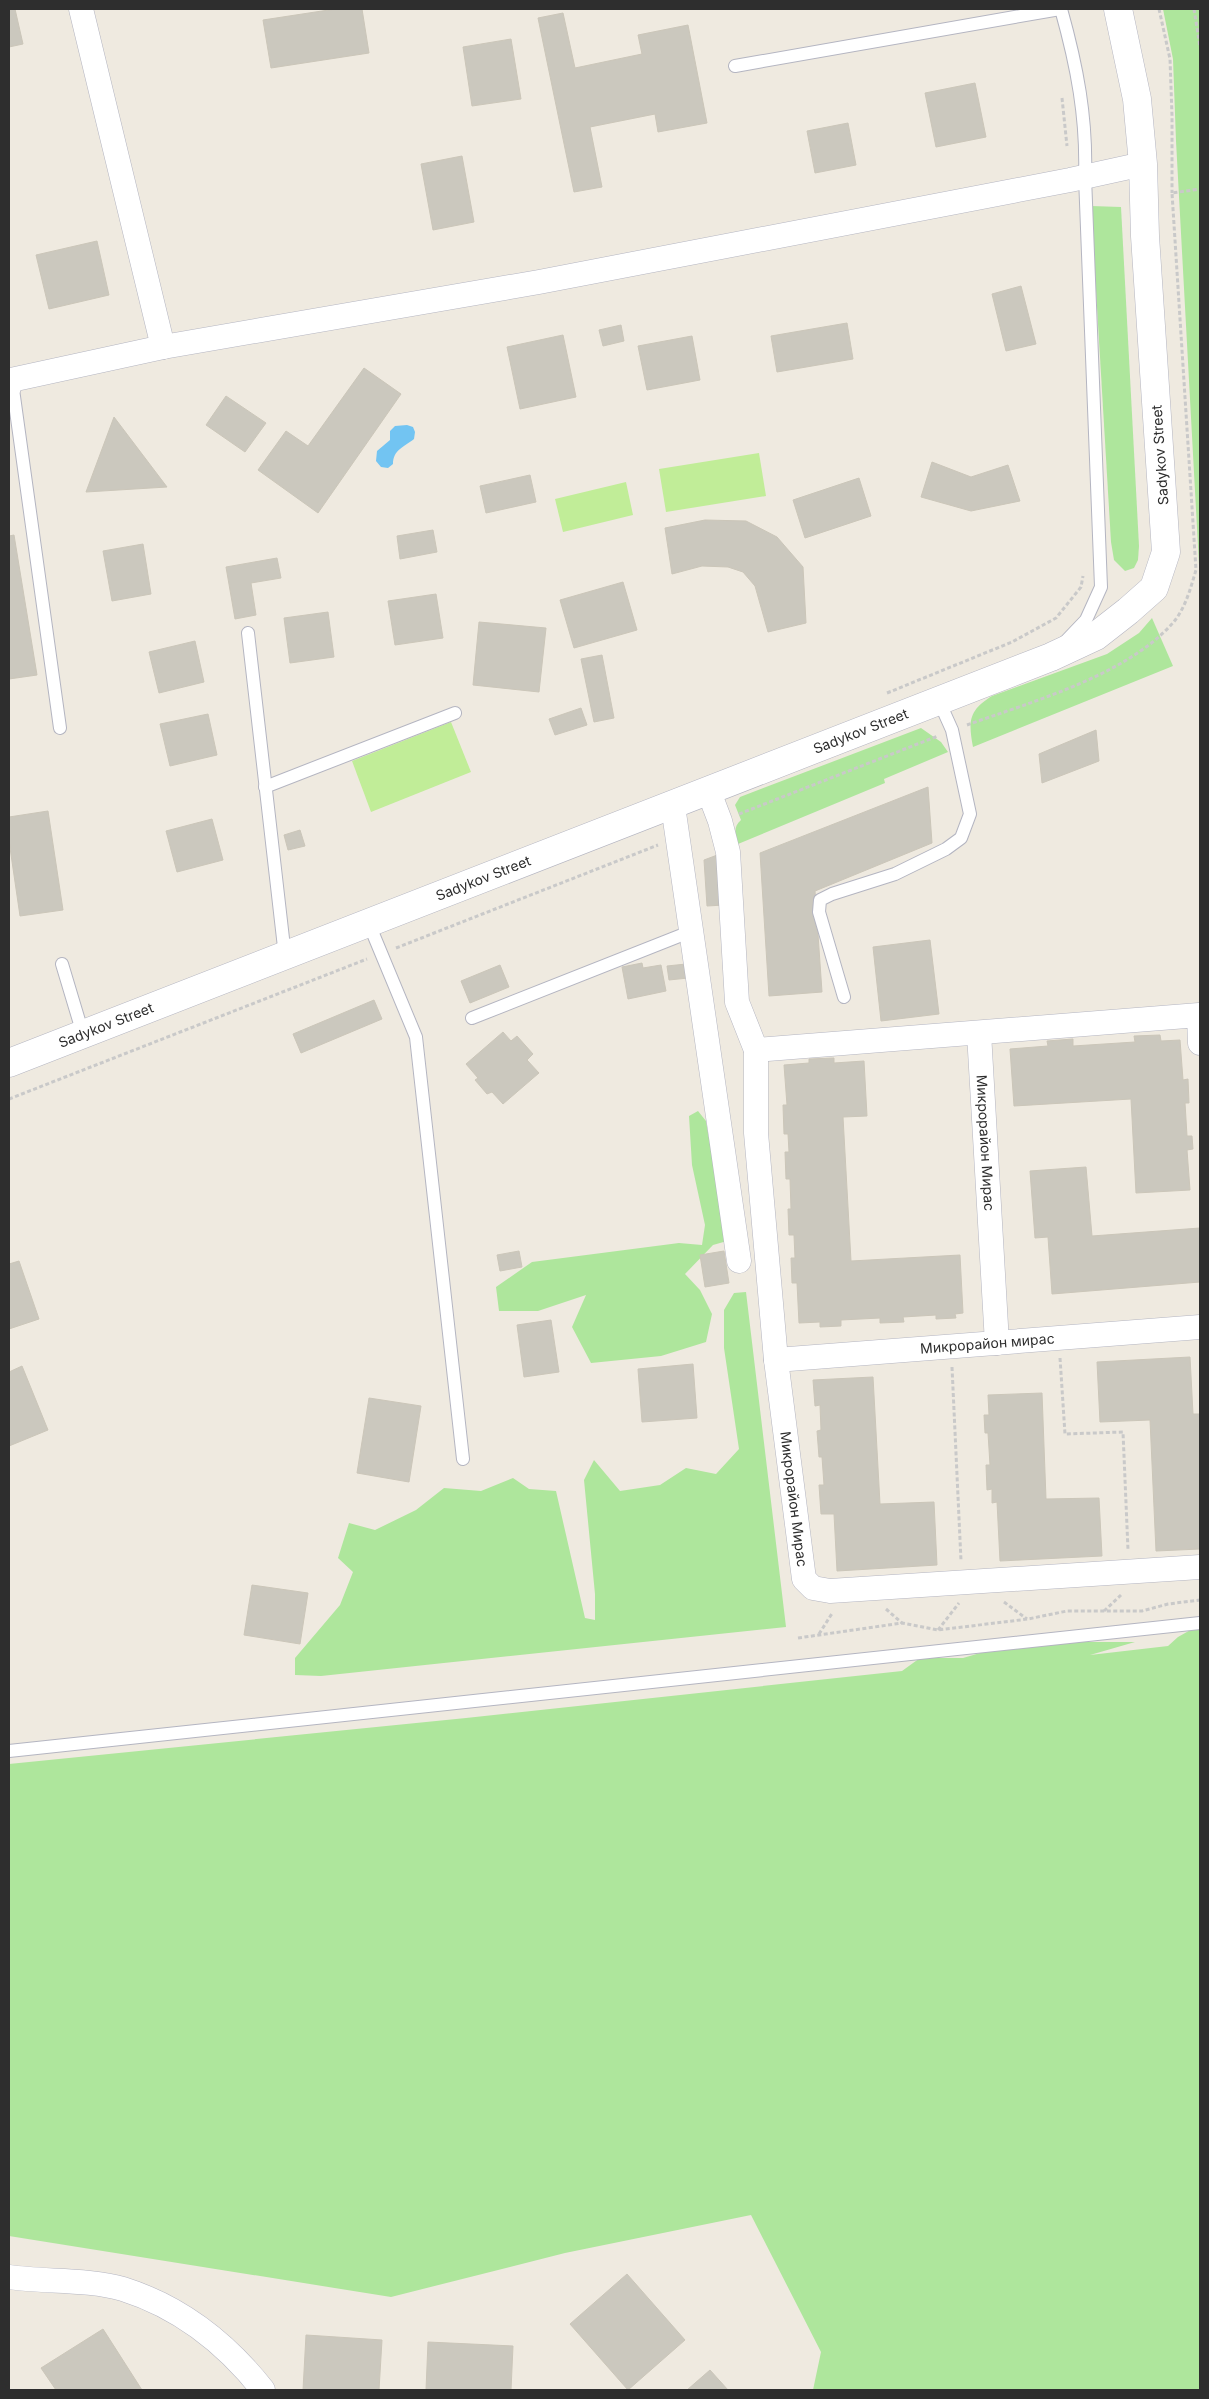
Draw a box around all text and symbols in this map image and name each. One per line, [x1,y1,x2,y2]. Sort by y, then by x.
street label: Sadykov Street [1147,404,1171,506]
street label: Sadykov Street [811,704,911,757]
street label: Sadykov Street [433,851,533,904]
street label: Sadykov Street [56,999,156,1051]
street label: Микрорайон Мирас [973,1074,998,1211]
street label: Микрорайон мирас [920,1329,1055,1357]
street label: Микрорайон Мирас [777,1430,811,1568]

